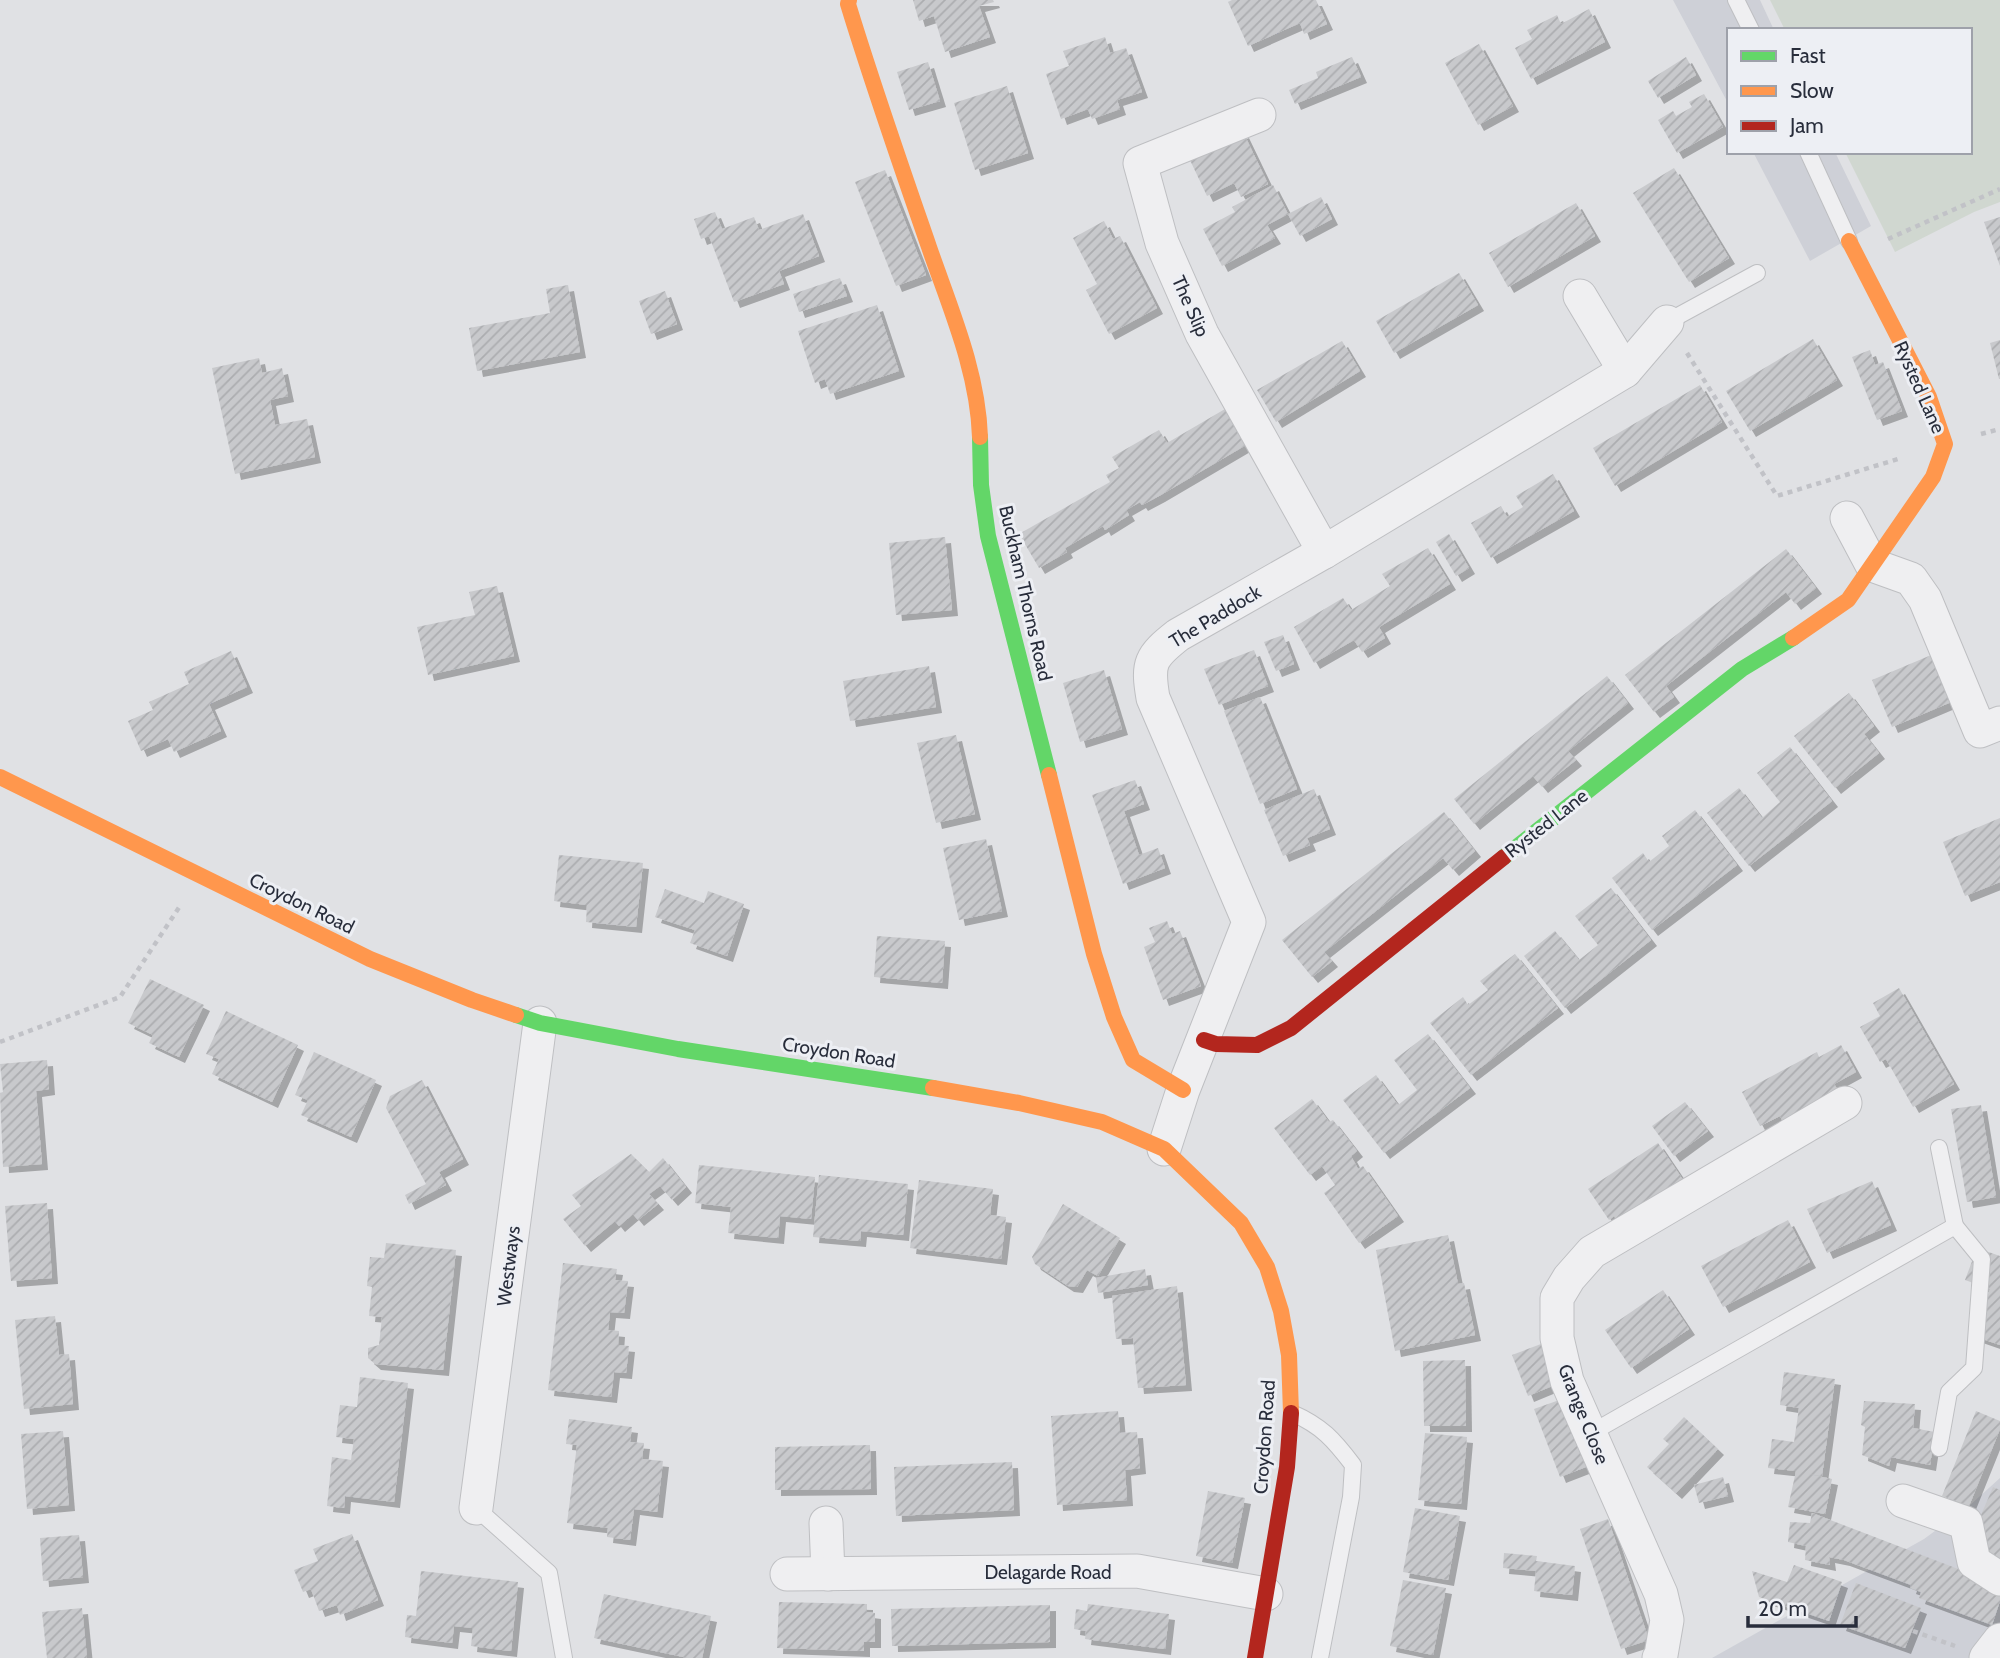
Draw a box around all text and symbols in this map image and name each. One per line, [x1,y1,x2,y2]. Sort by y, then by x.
legend [1727,28,1972,154]
text: Fast [1790,43,1826,68]
text: Slow [1790,78,1834,103]
text: Jam [1789,113,1824,138]
street label: The Slip [1167,272,1214,340]
street label: Rysted Lane [1889,338,1950,437]
street label: Buckham Thorns Road [994,503,1057,683]
street label: The Paddock [1165,580,1266,653]
street label: Rysted Lane [1500,784,1592,863]
street label: Croydon Road [245,868,358,939]
street label: Croydon Road [781,1032,897,1073]
street label: Westways [492,1224,525,1308]
street label: Grange Close [1553,1361,1614,1468]
street label: Croydon Road [1249,1379,1280,1495]
street label: Delagarde Road [984,1561,1112,1584]
scale bar [1748,1584,1856,1628]
text: 20 m [1758,1596,1807,1621]

